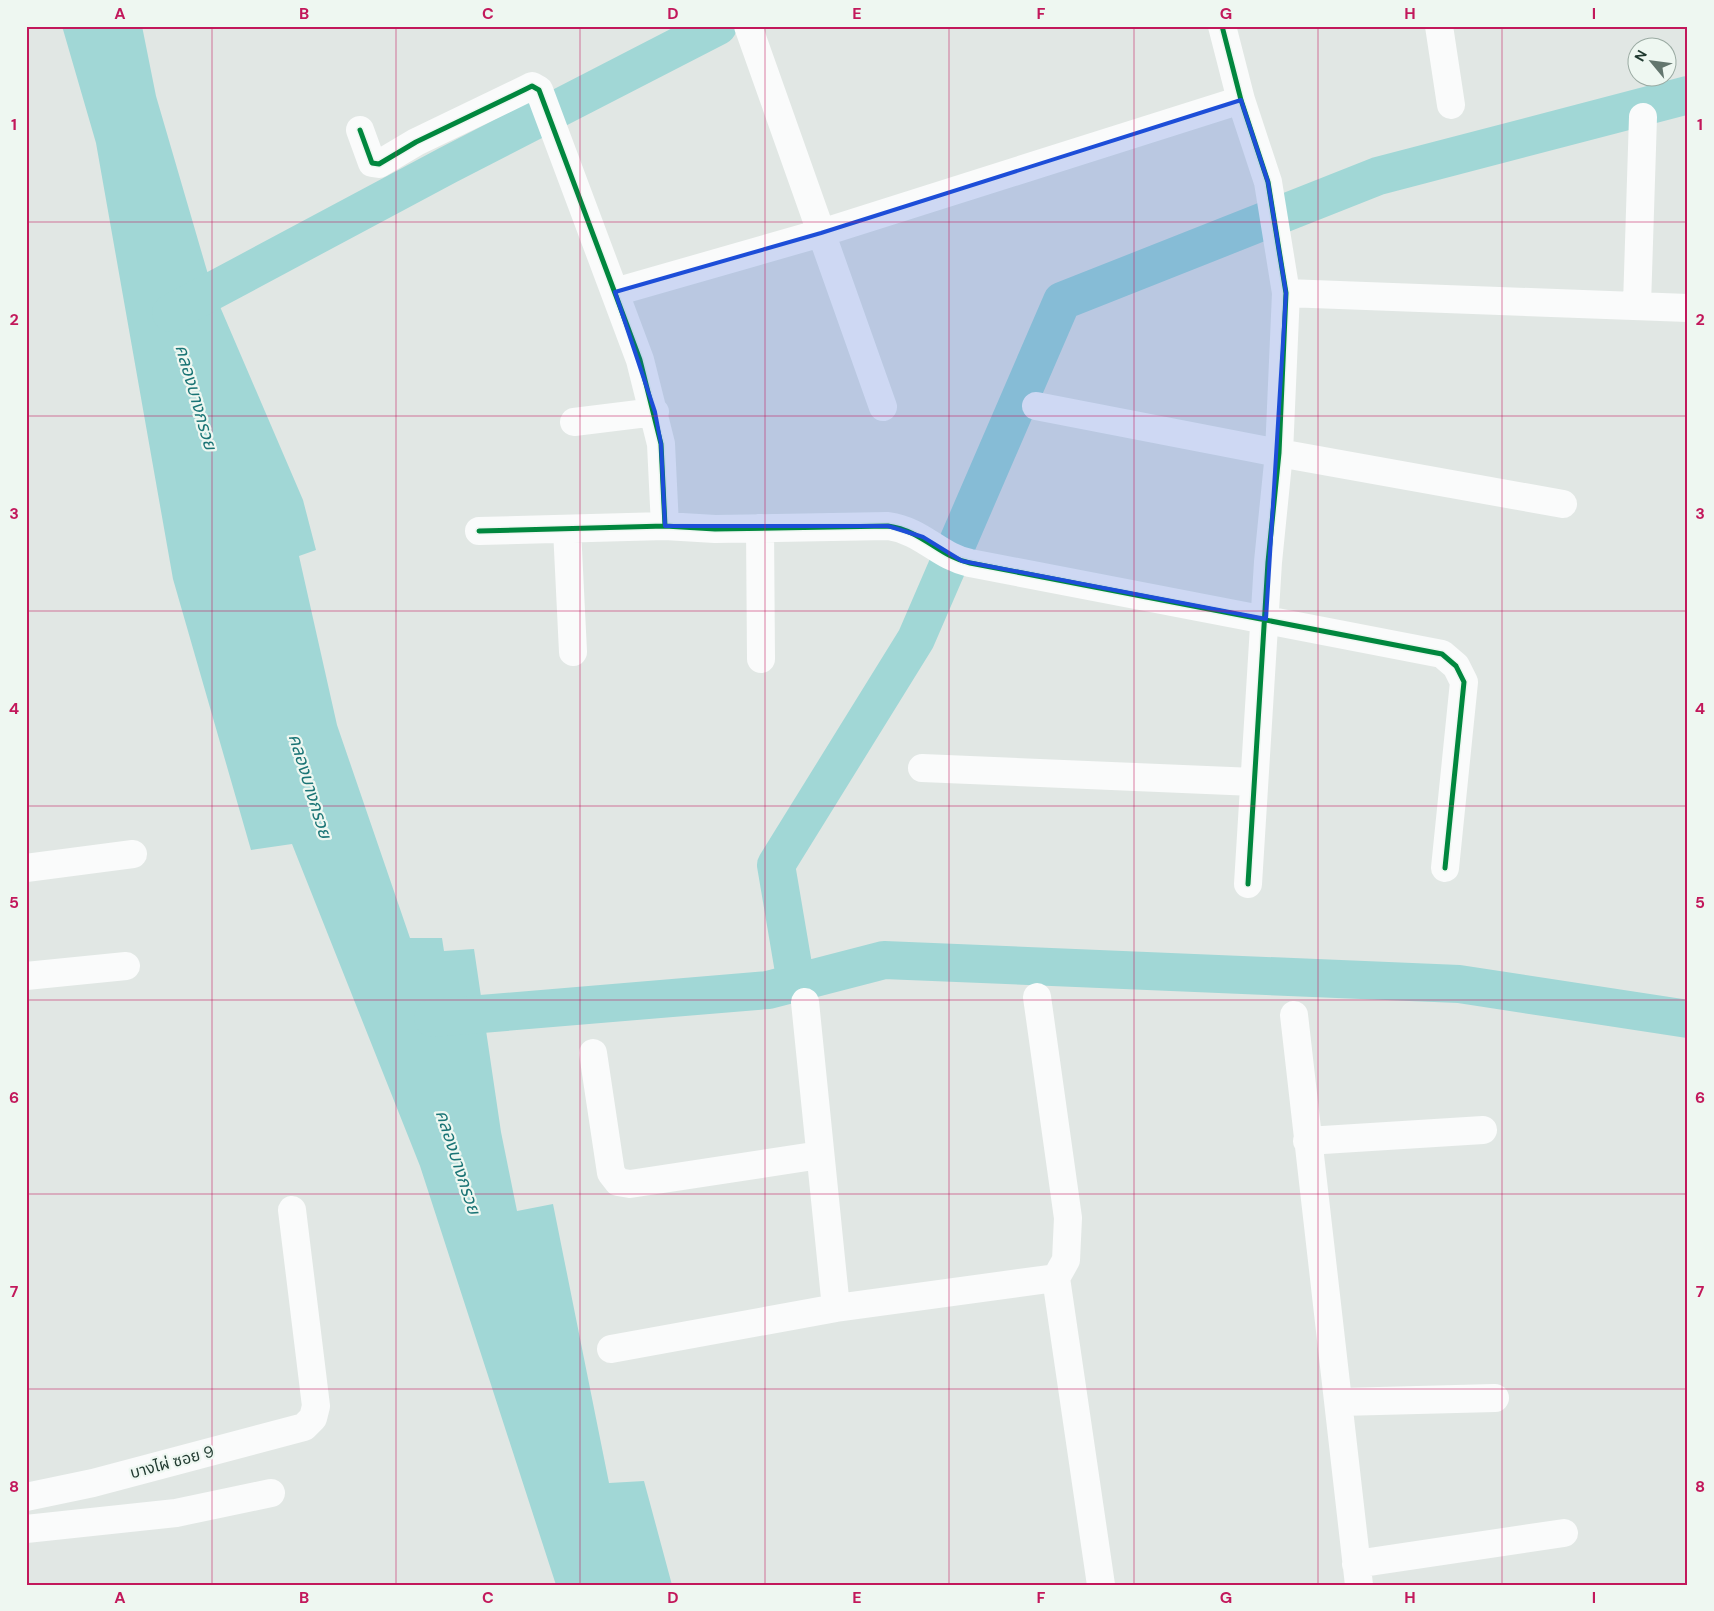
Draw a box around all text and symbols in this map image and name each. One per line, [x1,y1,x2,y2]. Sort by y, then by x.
text: A [114,3,126,24]
text: B [299,3,309,24]
text: C [482,3,494,24]
text: D [667,3,679,24]
text: E [852,3,862,24]
text: F [1037,3,1046,24]
text: G [1220,3,1232,24]
text: H [1404,3,1416,24]
text: I [1592,3,1596,24]
north arrow [1626,38,1676,88]
text: N [1630,47,1651,65]
text: 1 [11,114,17,135]
text: 1 [1697,114,1703,135]
text: 2 [9,309,19,330]
text: 2 [1695,309,1705,330]
water label: คลองบางกรวย [170,342,223,454]
text: 3 [9,503,19,524]
text: 3 [1695,503,1705,524]
text: 4 [9,698,19,719]
text: 4 [1695,698,1705,719]
water label: คลองบางกรวย [283,731,338,843]
text: 5 [9,892,19,913]
text: 5 [1695,892,1705,913]
text: 6 [9,1087,19,1108]
text: 6 [1695,1087,1705,1108]
water label: คลองบางกรวย [430,1107,487,1218]
text: 7 [10,1281,19,1302]
text: 7 [1696,1281,1705,1302]
street label: บางไผ่ ซอย 9 [128,1441,216,1483]
text: 8 [9,1476,19,1497]
text: 8 [1695,1476,1705,1497]
text: A [114,1587,126,1608]
text: B [299,1587,309,1608]
text: C [482,1587,494,1608]
text: D [667,1587,679,1608]
text: E [852,1587,862,1608]
text: F [1037,1587,1046,1608]
text: G [1220,1587,1232,1608]
text: H [1404,1587,1416,1608]
text: I [1592,1587,1596,1608]

